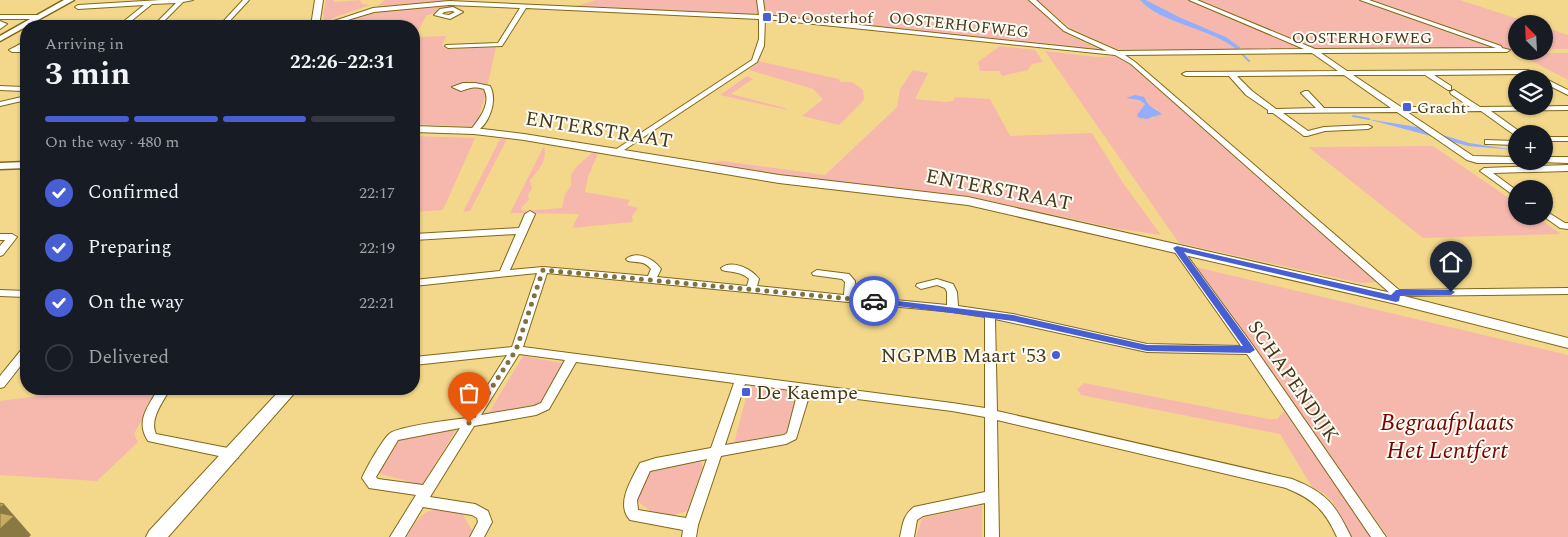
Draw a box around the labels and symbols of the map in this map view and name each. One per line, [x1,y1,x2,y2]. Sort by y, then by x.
place label: De Oosterhof [777,6,874,30]
street label: OOSTERHOFWEG [888,6,1030,44]
marker: De Oosterhof [761,11,773,23]
north arrow [1508,15,1552,60]
street label: OOSTERHOFWEG [1292,26,1432,50]
place label: Gracht [1417,96,1467,120]
marker: Gracht [1401,101,1413,113]
street label: ENTERSTRAAT [523,104,675,156]
street label: ENTERSTRAAT [923,161,1075,219]
pin [1430,241,1472,292]
courier [849,276,899,326]
street label: SCHAPENDIJK [1240,314,1347,449]
place label: NGPMB Maart '53 [881,341,1046,371]
marker: NGPMB Maart '53 [1050,349,1062,361]
pin [448,372,490,423]
place label: De Kaempe [756,378,858,408]
marker: De Kaempe [740,386,752,398]
park label: Begraafplaats Het Lentfert [1380,405,1515,469]

